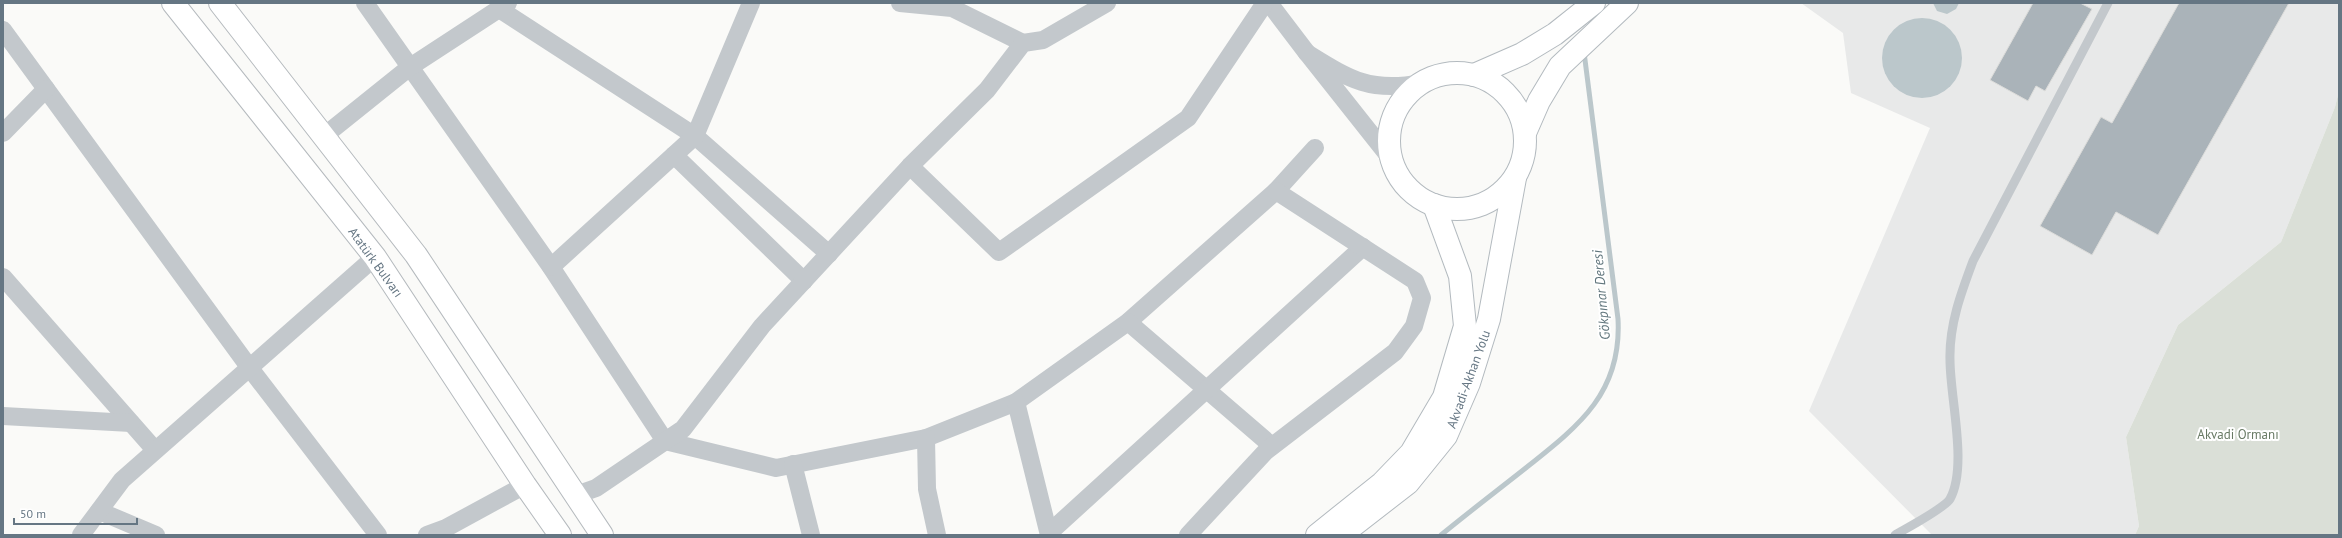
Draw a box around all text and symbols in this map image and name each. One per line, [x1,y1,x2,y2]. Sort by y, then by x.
street label: Atatürk Bulvarı [344,224,407,301]
water label: Gökpınar Deresi [1588,249,1614,341]
street label: Akvadi-Akhan Yolu [1443,328,1494,431]
park label: Akvadi Ormanı [2197,426,2279,443]
scale bar [14,500,137,526]
text: 50 m [20,506,46,521]

